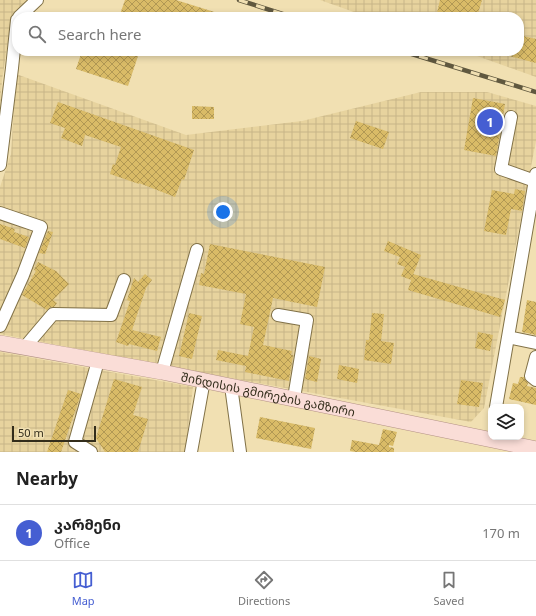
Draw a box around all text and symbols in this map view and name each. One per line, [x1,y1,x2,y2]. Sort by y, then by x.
search box [12,12,524,56]
icon: search [26,23,48,45]
text: Search here [58,24,141,44]
pin: 1 [477,107,503,137]
your location [213,202,233,222]
street label: შინდისის გმირების გამზირი [180,368,357,420]
map controls [488,404,524,440]
button: layers [488,404,524,440]
scale bar [12,424,96,443]
text: 50 m [18,425,44,440]
text: Nearby [16,467,78,490]
text: კარმენი [54,514,121,534]
text: 1 [25,524,33,542]
text: 170 m [482,524,520,542]
text: Office [54,534,90,552]
tab: Map [72,569,95,608]
tab: Directions [238,569,290,608]
tab: Saved [434,569,464,608]

